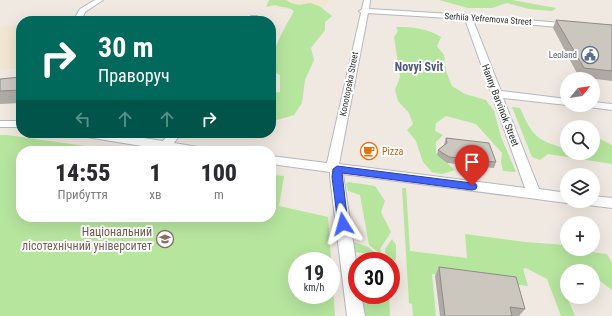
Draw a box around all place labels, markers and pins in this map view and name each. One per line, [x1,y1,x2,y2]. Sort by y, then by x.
public building icon: Leoland [580,45,600,65]
place label: Leoland [549,50,577,60]
cafe icon: Pizza [359,141,379,161]
pin [455,145,489,186]
place label: Pizza [382,146,404,157]
place label: Національний лісотехнічний університет [22,225,152,253]
school or university icon: Національний лісотехнічний університет [155,229,175,249]

